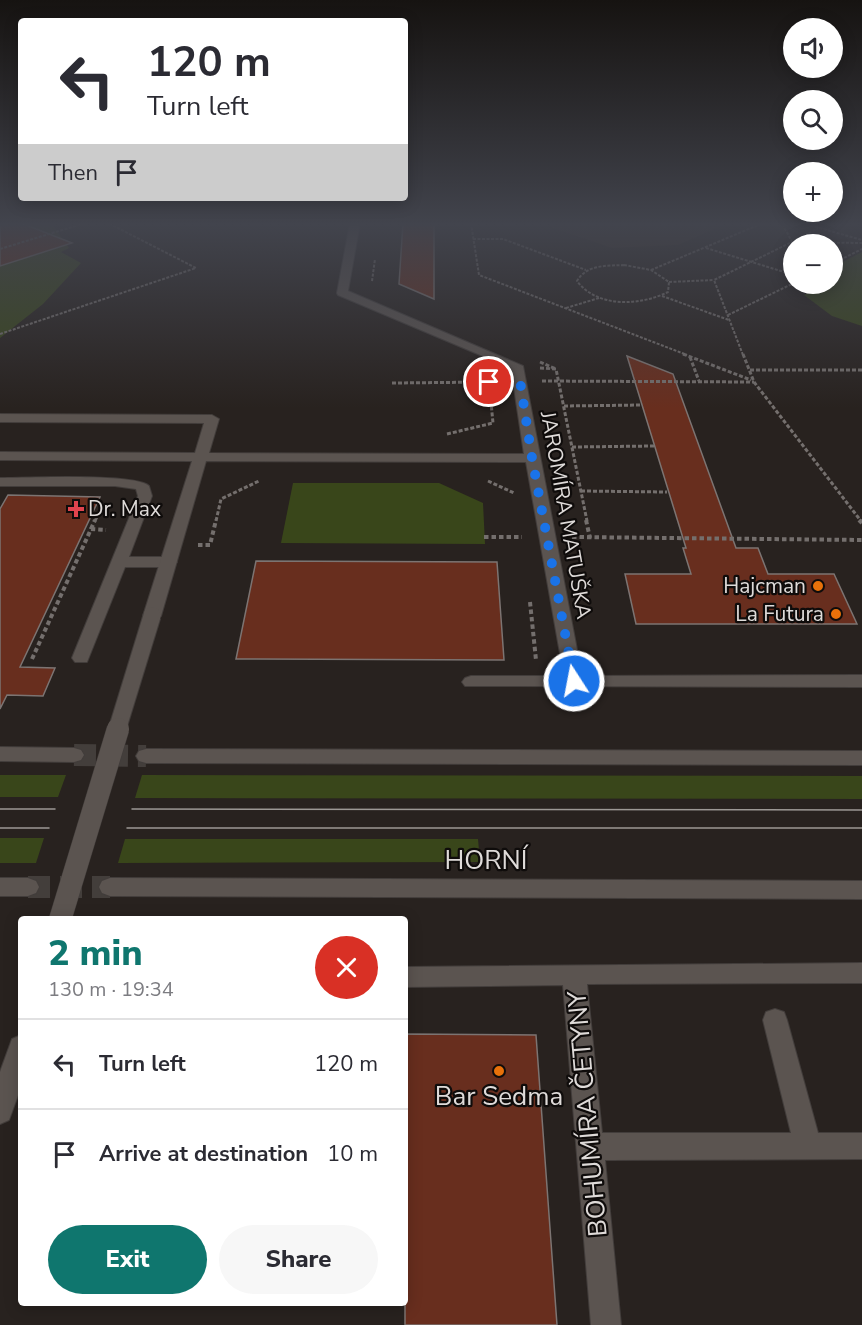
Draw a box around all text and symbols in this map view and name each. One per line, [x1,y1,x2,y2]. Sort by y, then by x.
map controls [783,18,843,294]
button: sound [783,18,843,78]
text: 120 m [147,34,271,91]
icon: left [48,42,126,120]
text: Turn left [147,88,248,125]
button: search [783,90,843,150]
icon: arrive [110,156,143,189]
text: Then [48,158,98,188]
button: + [783,162,843,222]
button: − [783,234,843,294]
pin [463,356,514,407]
icon: arrive [472,365,505,398]
street label: JAROMÍRA MATUŠKA [534,408,598,621]
place label: Dr. Max [88,495,161,523]
marker: Dr. Max [69,502,83,516]
place label: Hajcman [723,572,806,600]
marker: Hajcman [811,579,825,593]
place label: La Futura [735,600,824,628]
marker: La Futura [829,607,843,621]
position arrow [542,649,606,713]
street label: HORNÍ [444,843,529,878]
text: 2 min [48,929,143,978]
button: close [315,936,378,999]
text: 130 m · 19:34 [48,976,174,1003]
street label: BOHUMÍRA ČETYNY [559,989,616,1238]
icon: left [48,1048,81,1081]
text: Turn left [99,1049,186,1079]
text: 120 m [314,1049,378,1079]
marker: Bar Sedma [492,1064,506,1078]
place label: Bar Sedma [435,1079,563,1114]
icon: arrive [48,1138,81,1171]
text: Arrive at destination [99,1139,308,1169]
text: 10 m [327,1139,378,1169]
button: Exit [48,1225,207,1294]
button: Share [219,1225,378,1294]

